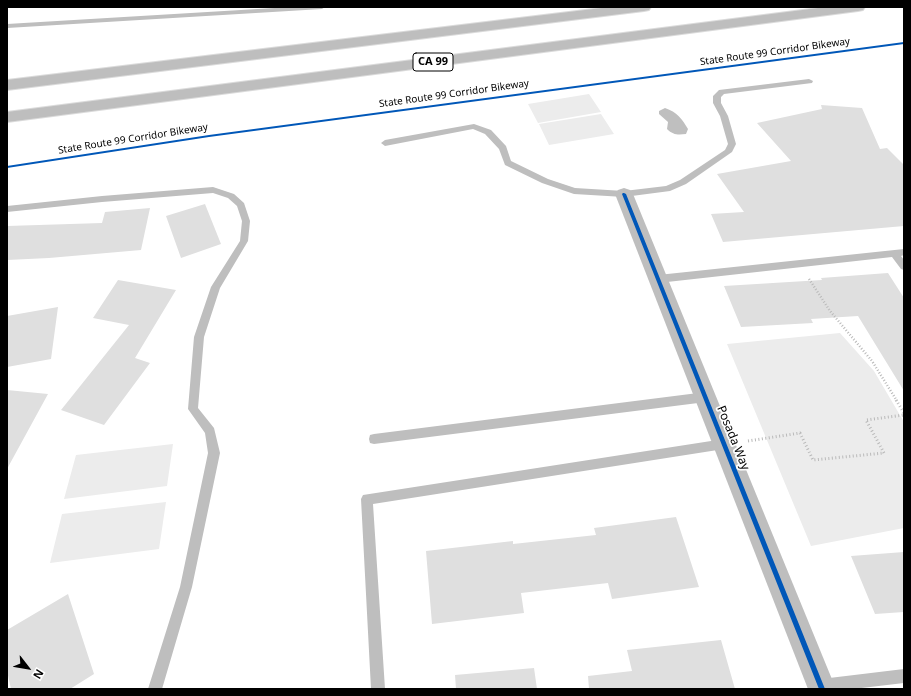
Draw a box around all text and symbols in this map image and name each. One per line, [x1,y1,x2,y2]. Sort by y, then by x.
street label: State Route 99 Corridor Bikeway [699,36,851,68]
road number: CA 99 [413,53,453,71]
street label: State Route 99 Corridor Bikeway [378,78,530,110]
street label: State Route 99 Corridor Bikeway [57,121,209,157]
street label: Posada Way [714,404,752,472]
north arrow [8,648,48,688]
text: N [30,667,47,682]

